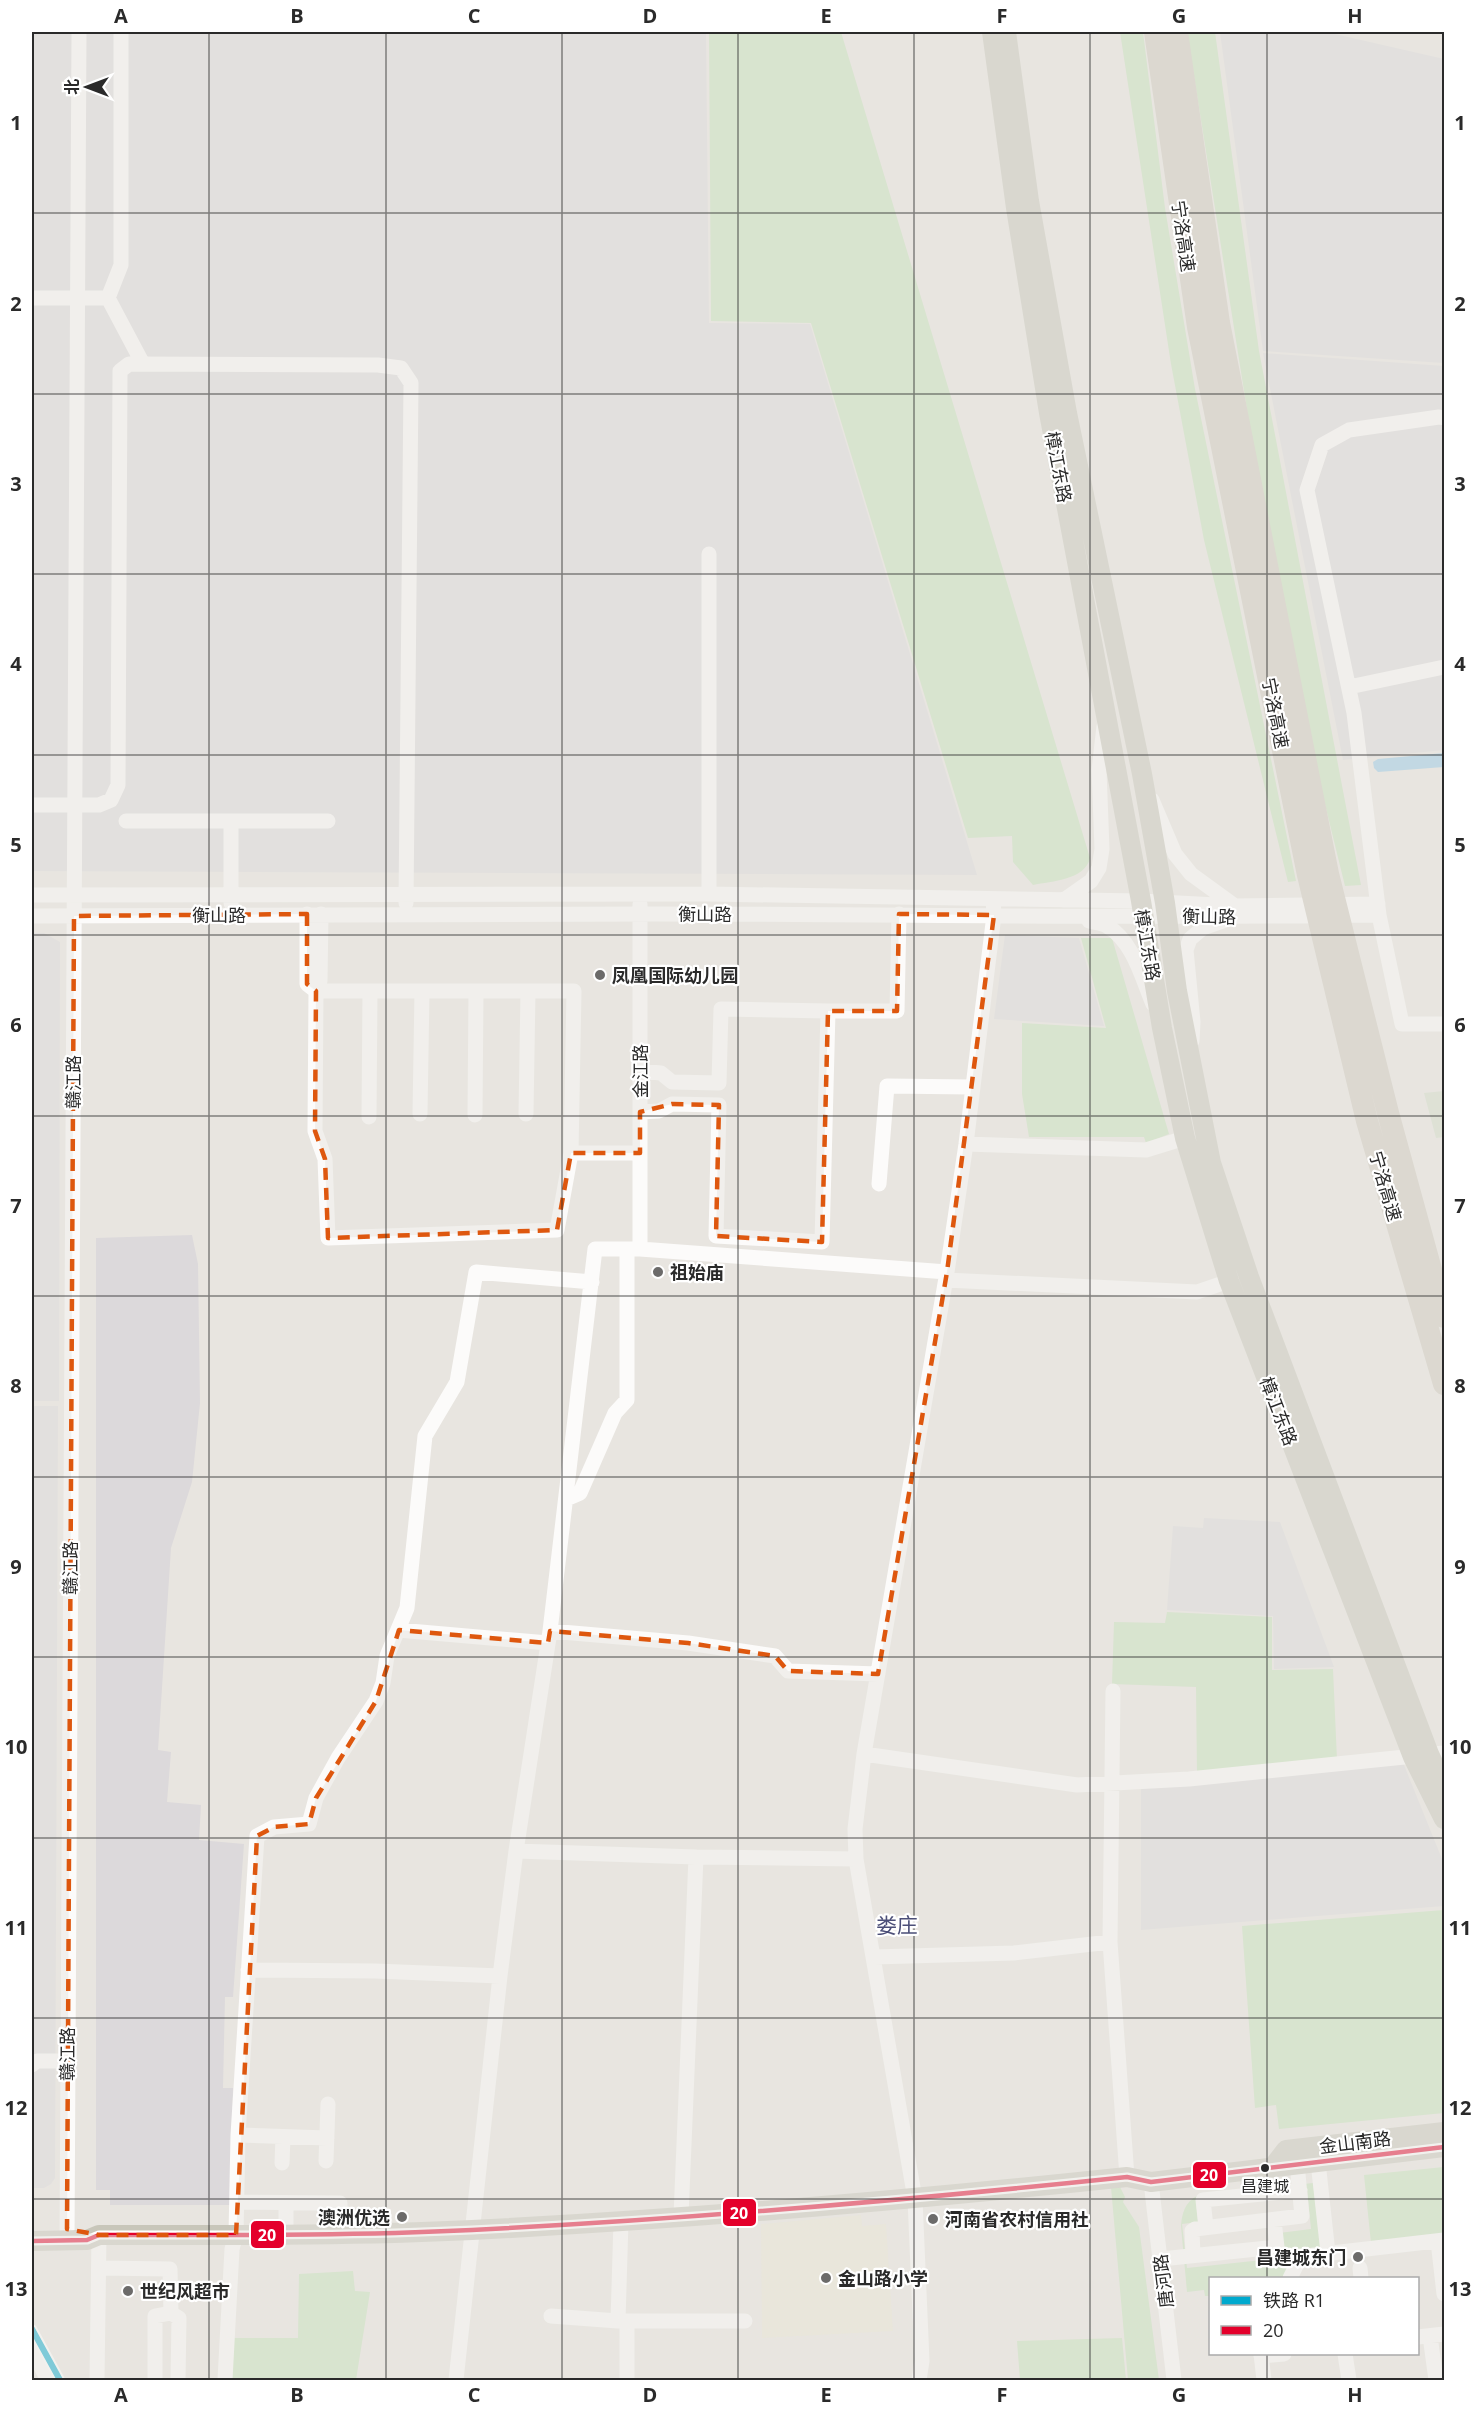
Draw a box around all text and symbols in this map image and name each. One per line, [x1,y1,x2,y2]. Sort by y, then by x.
text: A [114,2,128,29]
text: B [290,2,304,29]
text: C [468,2,481,29]
text: D [643,2,657,29]
text: E [820,2,832,29]
text: F [997,2,1007,29]
text: G [1172,2,1186,29]
text: H [1347,2,1363,29]
north arrow [57,57,117,117]
text: 北 [61,79,83,95]
text: 1 [10,109,22,136]
text: 1 [1454,109,1466,136]
street label: 宁洛高速 [1167,199,1201,273]
text: 2 [10,290,22,317]
text: 2 [1454,290,1466,317]
street label: 樟江东路 [1040,429,1078,505]
text: 3 [10,470,22,497]
text: 3 [1454,470,1466,497]
text: 4 [10,650,22,677]
text: 4 [1454,650,1466,677]
street label: 宁洛高速 [1257,675,1295,751]
text: 5 [10,831,22,858]
text: 5 [1454,831,1466,858]
street label: 衡山路 [678,902,732,926]
street label: 衡山路 [192,903,246,927]
street label: 衡山路 [1182,904,1236,928]
street label: 樟江东路 [1130,907,1166,983]
place label: 凤凰国际幼儿园 [612,963,738,987]
marker: 凤凰国际幼儿园 [593,968,607,982]
text: 6 [10,1011,22,1038]
text: 6 [1454,1011,1466,1038]
street label: 金江路 [628,1044,652,1098]
street label: 赣江路 [61,1055,85,1109]
street label: 宁洛高速 [1365,1148,1407,1224]
text: 7 [10,1192,22,1219]
text: 7 [1454,1192,1466,1219]
place label: 祖始庙 [670,1260,724,1284]
marker: 祖始庙 [651,1265,665,1279]
text: 8 [10,1372,22,1399]
text: 8 [1454,1372,1466,1399]
street label: 樟江东路 [1255,1373,1303,1449]
street label: 赣江路 [58,1541,82,1595]
text: 9 [10,1553,22,1580]
text: 9 [1454,1553,1466,1580]
text: 10 [5,1733,27,1760]
text: 10 [1449,1733,1471,1760]
district label: 娄庄 [876,1911,918,1939]
text: 11 [5,1914,27,1941]
text: 11 [1449,1914,1471,1941]
street label: 赣江路 [55,2027,79,2081]
text: 12 [5,2094,27,2121]
text: 12 [1449,2094,1471,2121]
street label: 金山南路 [1318,2126,1392,2158]
line badge: 20 [1192,2161,1227,2189]
marker: 昌建城 [1259,2162,1271,2174]
text: 20 [1200,2164,1218,2186]
place label: 昌建城 [1241,2175,1289,2197]
line badge: 20 [722,2198,757,2227]
text: 20 [730,2202,748,2224]
place label: 澳洲优选 [318,2205,390,2229]
place label: 河南省农村信用社 [945,2207,1089,2231]
marker: 澳洲优选 [395,2210,409,2224]
marker: 河南省农村信用社 [926,2212,940,2226]
line badge: 20 [250,2220,285,2249]
text: 20 [258,2224,276,2246]
place label: 昌建城东门 [1256,2245,1346,2269]
marker: 昌建城东门 [1351,2250,1365,2264]
street label: 唐河路 [1148,2253,1178,2309]
place label: 金山路小学 [838,2266,928,2290]
marker: 金山路小学 [819,2271,833,2285]
text: 13 [5,2275,27,2302]
text: 13 [1449,2275,1471,2302]
legend [1209,2277,1419,2355]
place label: 世纪风超市 [140,2279,230,2303]
marker: 世纪风超市 [121,2284,135,2298]
text: 铁路 R1 [1263,2288,1325,2312]
text: 20 [1263,2318,1284,2342]
text: A [114,2381,128,2408]
text: B [290,2381,304,2408]
text: C [468,2381,481,2408]
text: D [643,2381,657,2408]
text: E [820,2381,832,2408]
text: F [997,2381,1007,2408]
text: G [1172,2381,1186,2408]
text: H [1347,2381,1363,2408]

